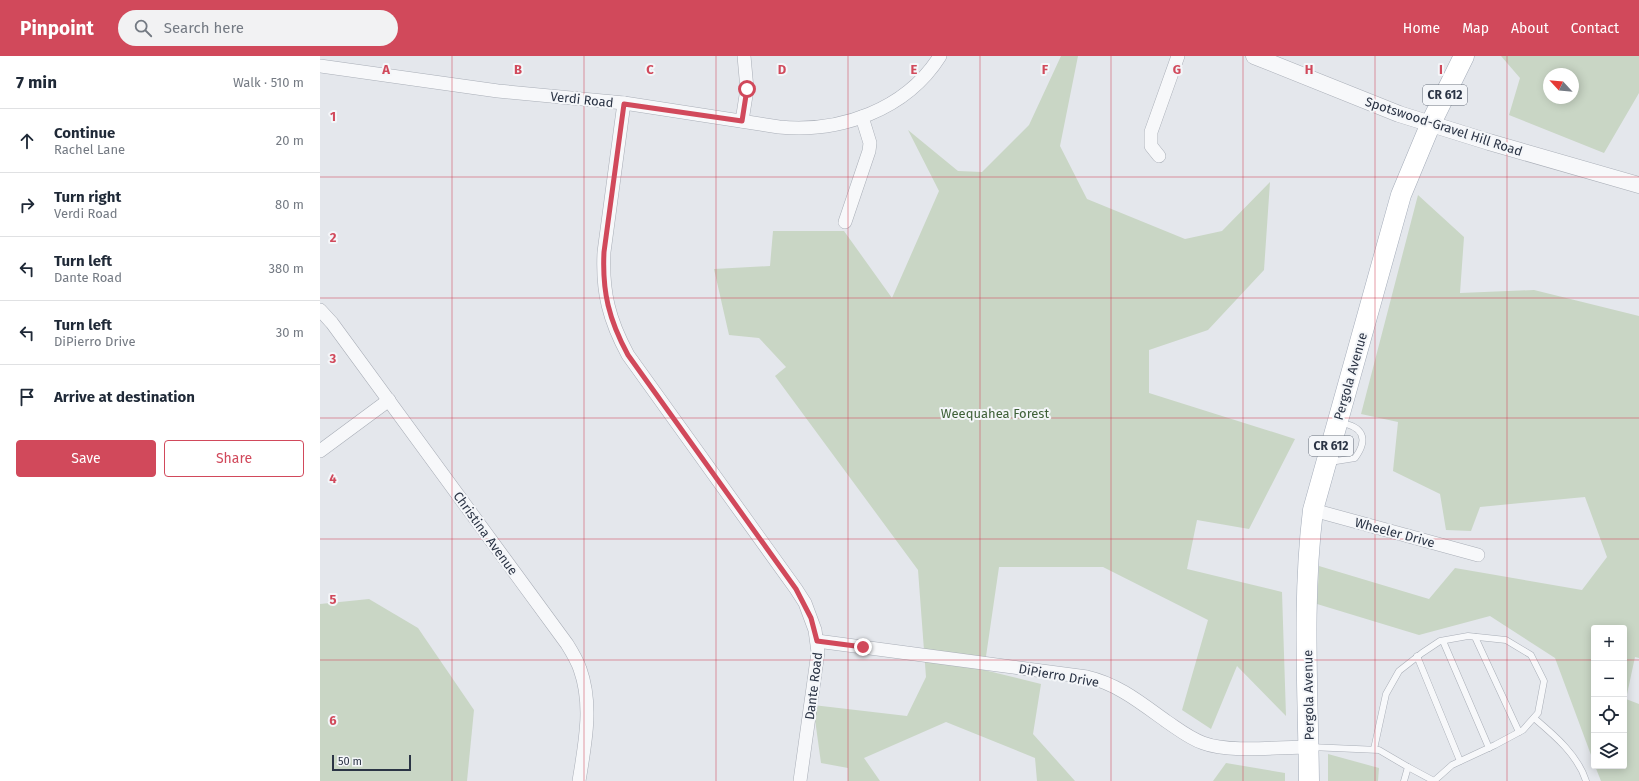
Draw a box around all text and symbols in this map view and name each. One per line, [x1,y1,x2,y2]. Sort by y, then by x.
search box [118,10,398,46]
text: Pinpoint [20,17,94,40]
icon: search [132,17,154,39]
text: Search here [164,19,244,37]
text: Home [1403,20,1440,37]
text: Map [1462,20,1489,37]
text: About [1511,20,1549,37]
text: Contact [1571,20,1619,37]
text: A [381,62,390,77]
text: B [514,62,522,77]
text: C [646,62,654,77]
text: D [778,62,787,77]
text: E [911,62,918,77]
text: F [1042,62,1049,77]
text: G [1173,62,1181,77]
text: H [1305,62,1313,77]
text: I [1439,62,1443,77]
north arrow [1543,68,1579,104]
text: 7 min [16,72,57,93]
text: Walk · 510 m [233,75,304,90]
route start [738,80,756,98]
road number: CR 612 [1423,85,1467,105]
street label: Verdi Road [550,89,614,110]
street label: Spotswood-Gravel Hill Road [1363,94,1524,159]
text: 1 [330,109,336,124]
text: Continue [54,124,115,142]
icon: ahead [16,130,38,152]
text: 20 m [276,133,304,148]
text: Rachel Lane [54,142,125,157]
text: Turn right [54,188,121,206]
icon: right [16,194,38,216]
text: 80 m [275,197,304,212]
text: Verdi Road [54,206,117,221]
text: 2 [330,230,337,245]
text: Turn left [54,252,112,270]
icon: left [16,258,38,280]
text: 380 m [269,261,304,276]
text: Dante Road [54,270,122,285]
text: Turn left [54,316,112,334]
icon: left [16,322,38,344]
text: 30 m [276,325,304,340]
street label: Pergola Avenue [1331,331,1370,422]
text: DiPierro Drive [54,334,136,349]
text: 3 [329,351,337,366]
icon: arrive [16,386,38,408]
text: Arrive at destination [54,388,195,406]
park label: Weequahea Forest [941,406,1049,421]
road number: CR 612 [1309,436,1353,456]
button: Save [16,440,156,477]
button: Share [164,440,304,477]
text: 4 [329,471,337,486]
street label: Christina Avenue [450,489,521,578]
street label: Wheeler Drive [1353,515,1437,550]
text: 5 [330,592,337,607]
map controls [1591,625,1627,769]
button: + [1591,625,1627,661]
route end [854,638,872,656]
street label: Pergola Avenue [1300,650,1317,740]
street label: Dante Road [802,651,825,721]
street label: DiPierro Drive [1017,661,1100,690]
button: − [1591,661,1627,697]
button: locate [1591,697,1627,733]
text: 6 [329,713,337,728]
button: layers [1591,733,1627,769]
scale bar [332,753,411,772]
text: 50 m [338,755,362,768]

